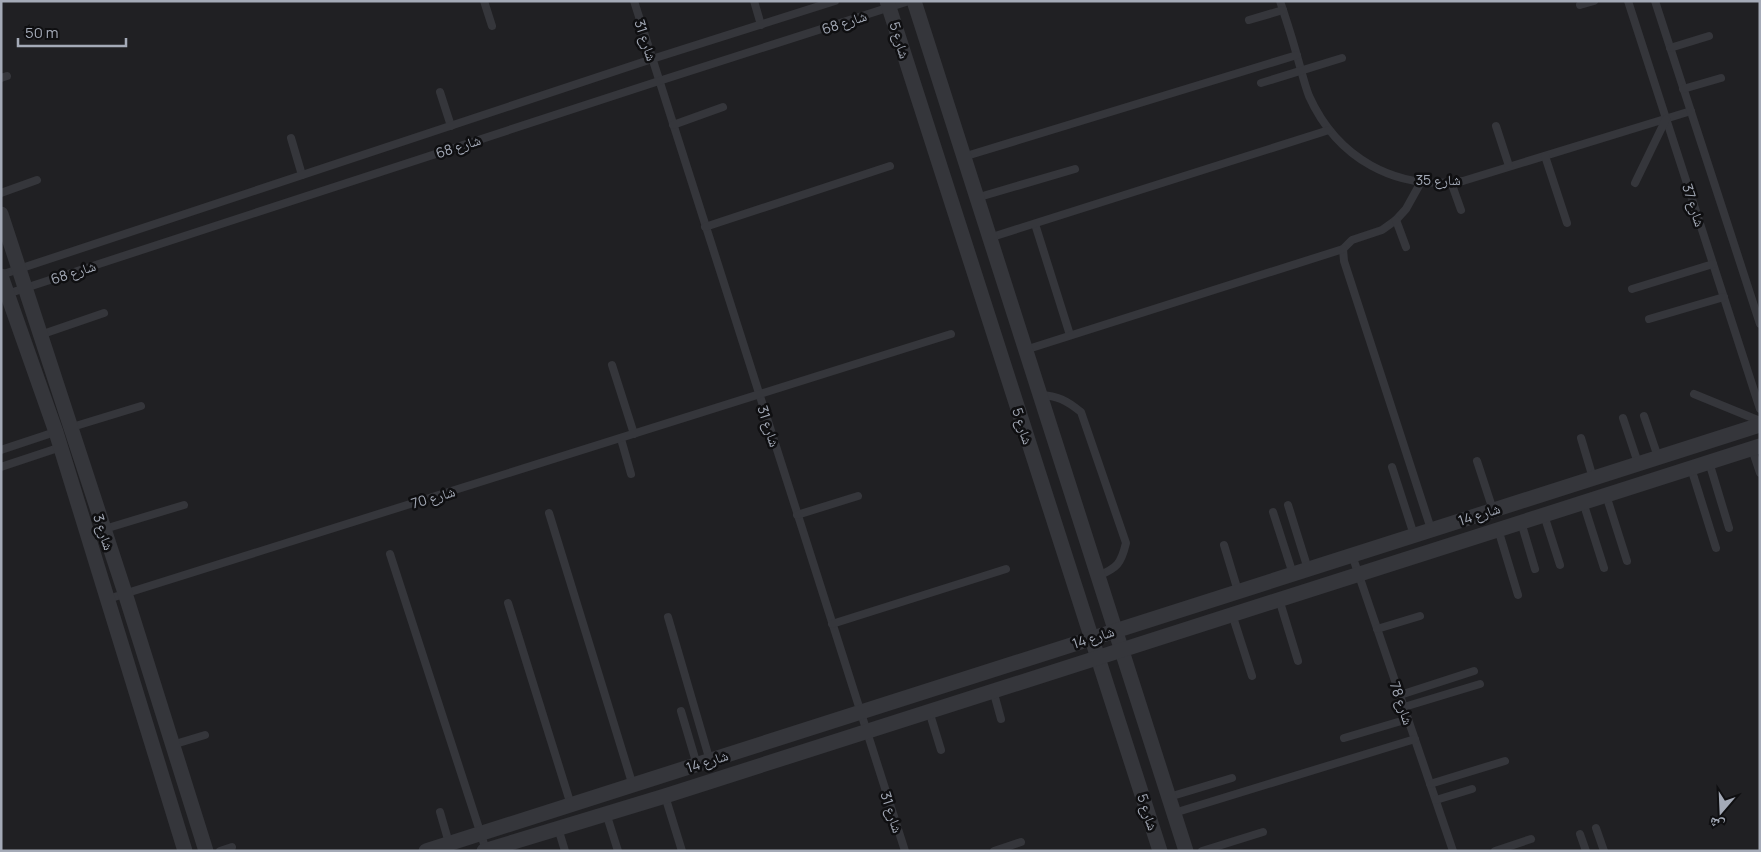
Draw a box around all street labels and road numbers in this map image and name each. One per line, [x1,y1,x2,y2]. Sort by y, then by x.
street label: شارع 68 [819,6,869,39]
street label: شارع 31 [629,17,662,64]
street label: شارع 5 [884,19,915,61]
street label: شارع 68 [433,130,483,163]
street label: شارع 35 [1415,170,1461,190]
street label: شارع 37 [1677,181,1710,229]
street label: شارع 68 [48,256,98,289]
street label: شارع 31 [752,403,785,450]
street label: شارع 5 [1007,405,1038,447]
street label: شارع 70 [409,481,458,514]
street label: شارع 14 [1456,498,1503,531]
street label: شارع 3 [88,511,119,553]
street label: شارع 14 [1070,621,1117,654]
street label: شارع 78 [1385,679,1418,727]
street label: شارع 14 [684,745,731,778]
street label: شارع 31 [875,789,908,836]
street label: شارع 5 [1132,791,1163,833]

